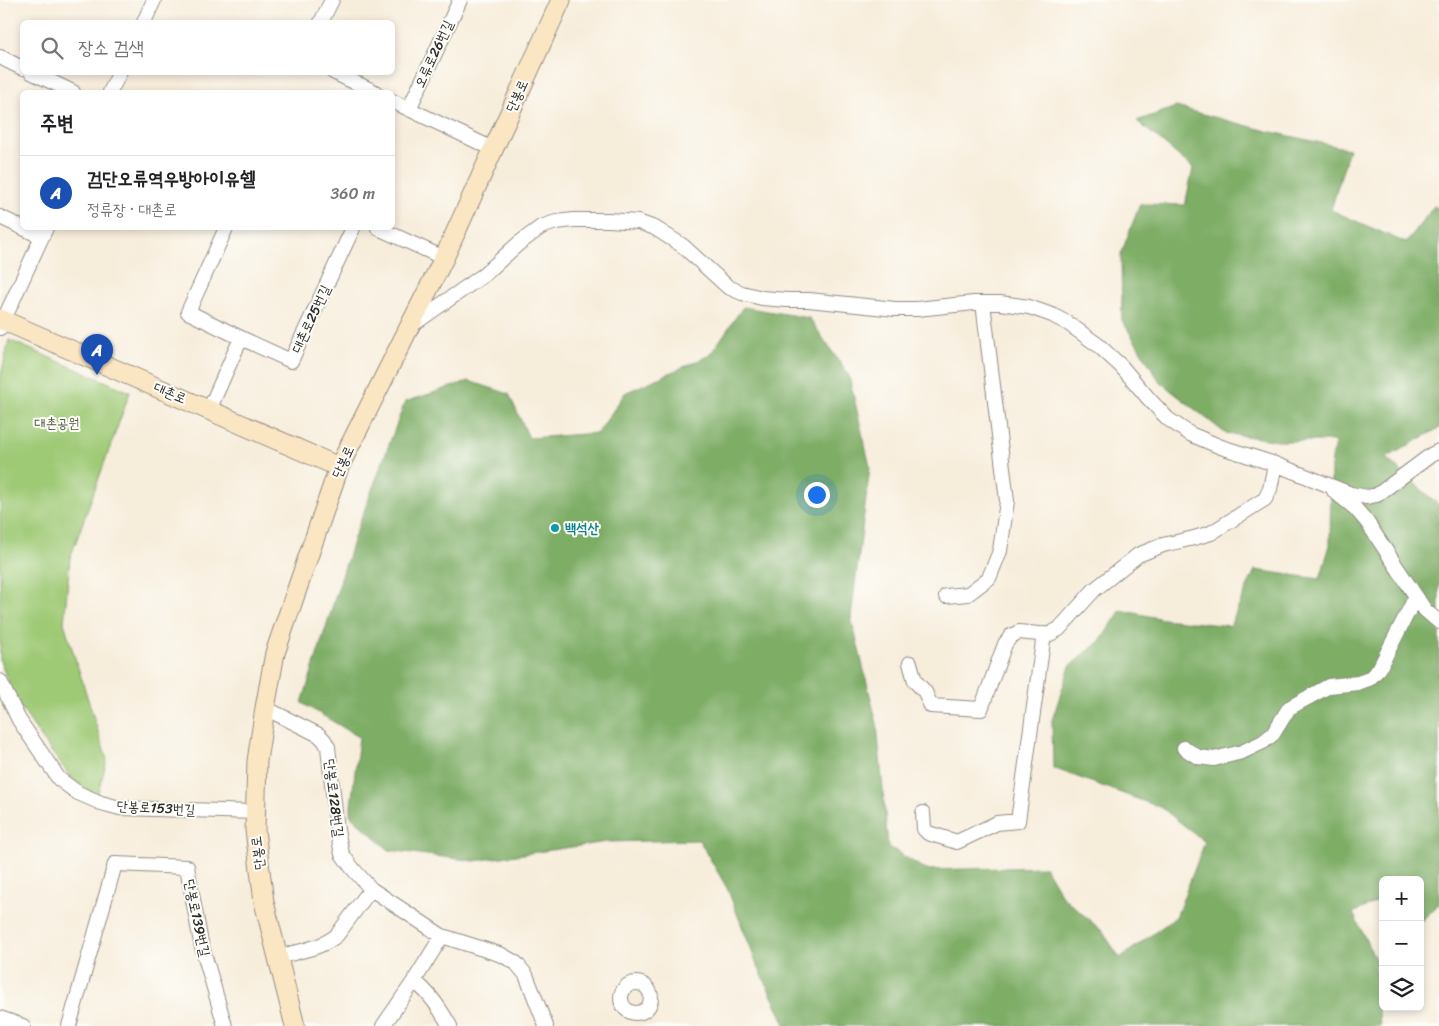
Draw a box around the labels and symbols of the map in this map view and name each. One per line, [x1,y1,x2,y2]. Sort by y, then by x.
street label: 오류로26번길 [407,15,461,92]
street label: 단봉로 [499,75,535,117]
street label: 대촌로25번길 [284,280,338,357]
pin: A [81,334,113,375]
street label: 대촌로 [150,375,190,411]
park label: 대촌공원 [34,411,80,436]
street label: 단봉로 [325,441,361,483]
your location [804,482,830,508]
place label: 백석산 [565,516,600,541]
marker: 백석산 [549,522,561,534]
street label: 단봉로128번길 [317,757,351,839]
street label: 단봉로153번길 [116,793,197,823]
street label: 단봉로 [244,835,272,871]
street label: 단봉로139번길 [177,877,218,960]

